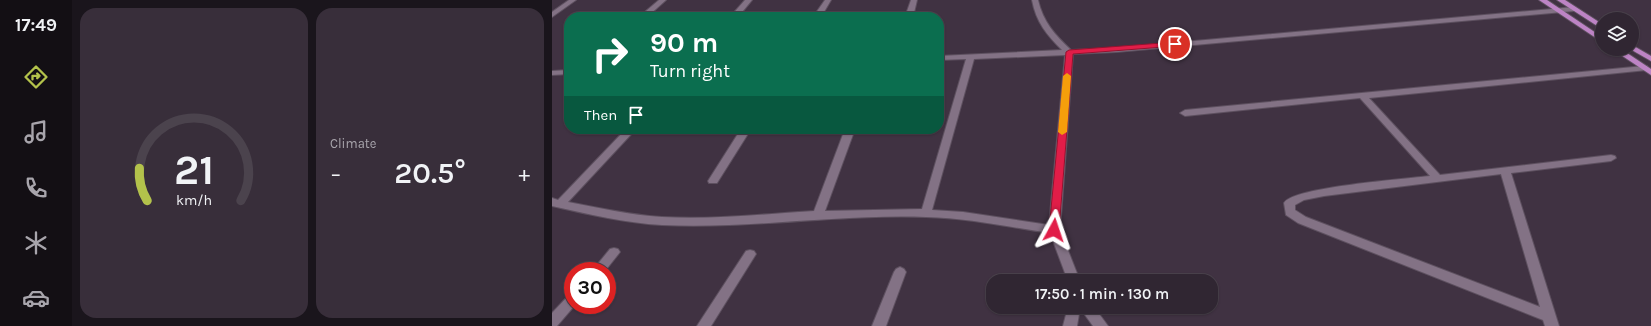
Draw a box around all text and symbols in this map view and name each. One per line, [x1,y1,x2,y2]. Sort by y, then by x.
map controls [1595,12,1639,56]
button: layers [1595,12,1639,56]
text: 17:49 [15,14,57,36]
text: 90 m [650,26,718,59]
pin [1158,27,1192,61]
icon: right [584,28,636,80]
icon: arrive [1164,33,1186,55]
text: Turn right [650,60,730,82]
icon: directions [22,63,50,91]
icon: arrive [625,104,647,126]
text: Then [584,106,617,124]
icon: music [22,118,50,146]
text: Climate [330,136,376,151]
text: 21 [174,146,214,194]
text: 20.5° [394,155,466,191]
text: − [330,161,342,187]
text: + [518,161,530,187]
icon: phone [22,174,50,202]
text: km/h [176,192,212,209]
position arrow [1033,209,1075,251]
icon: climate [22,229,50,257]
speed limit sign: 30 [564,262,616,314]
icon: car [22,284,50,312]
text: 17:50 · 1 min · 130 m [1035,285,1169,303]

